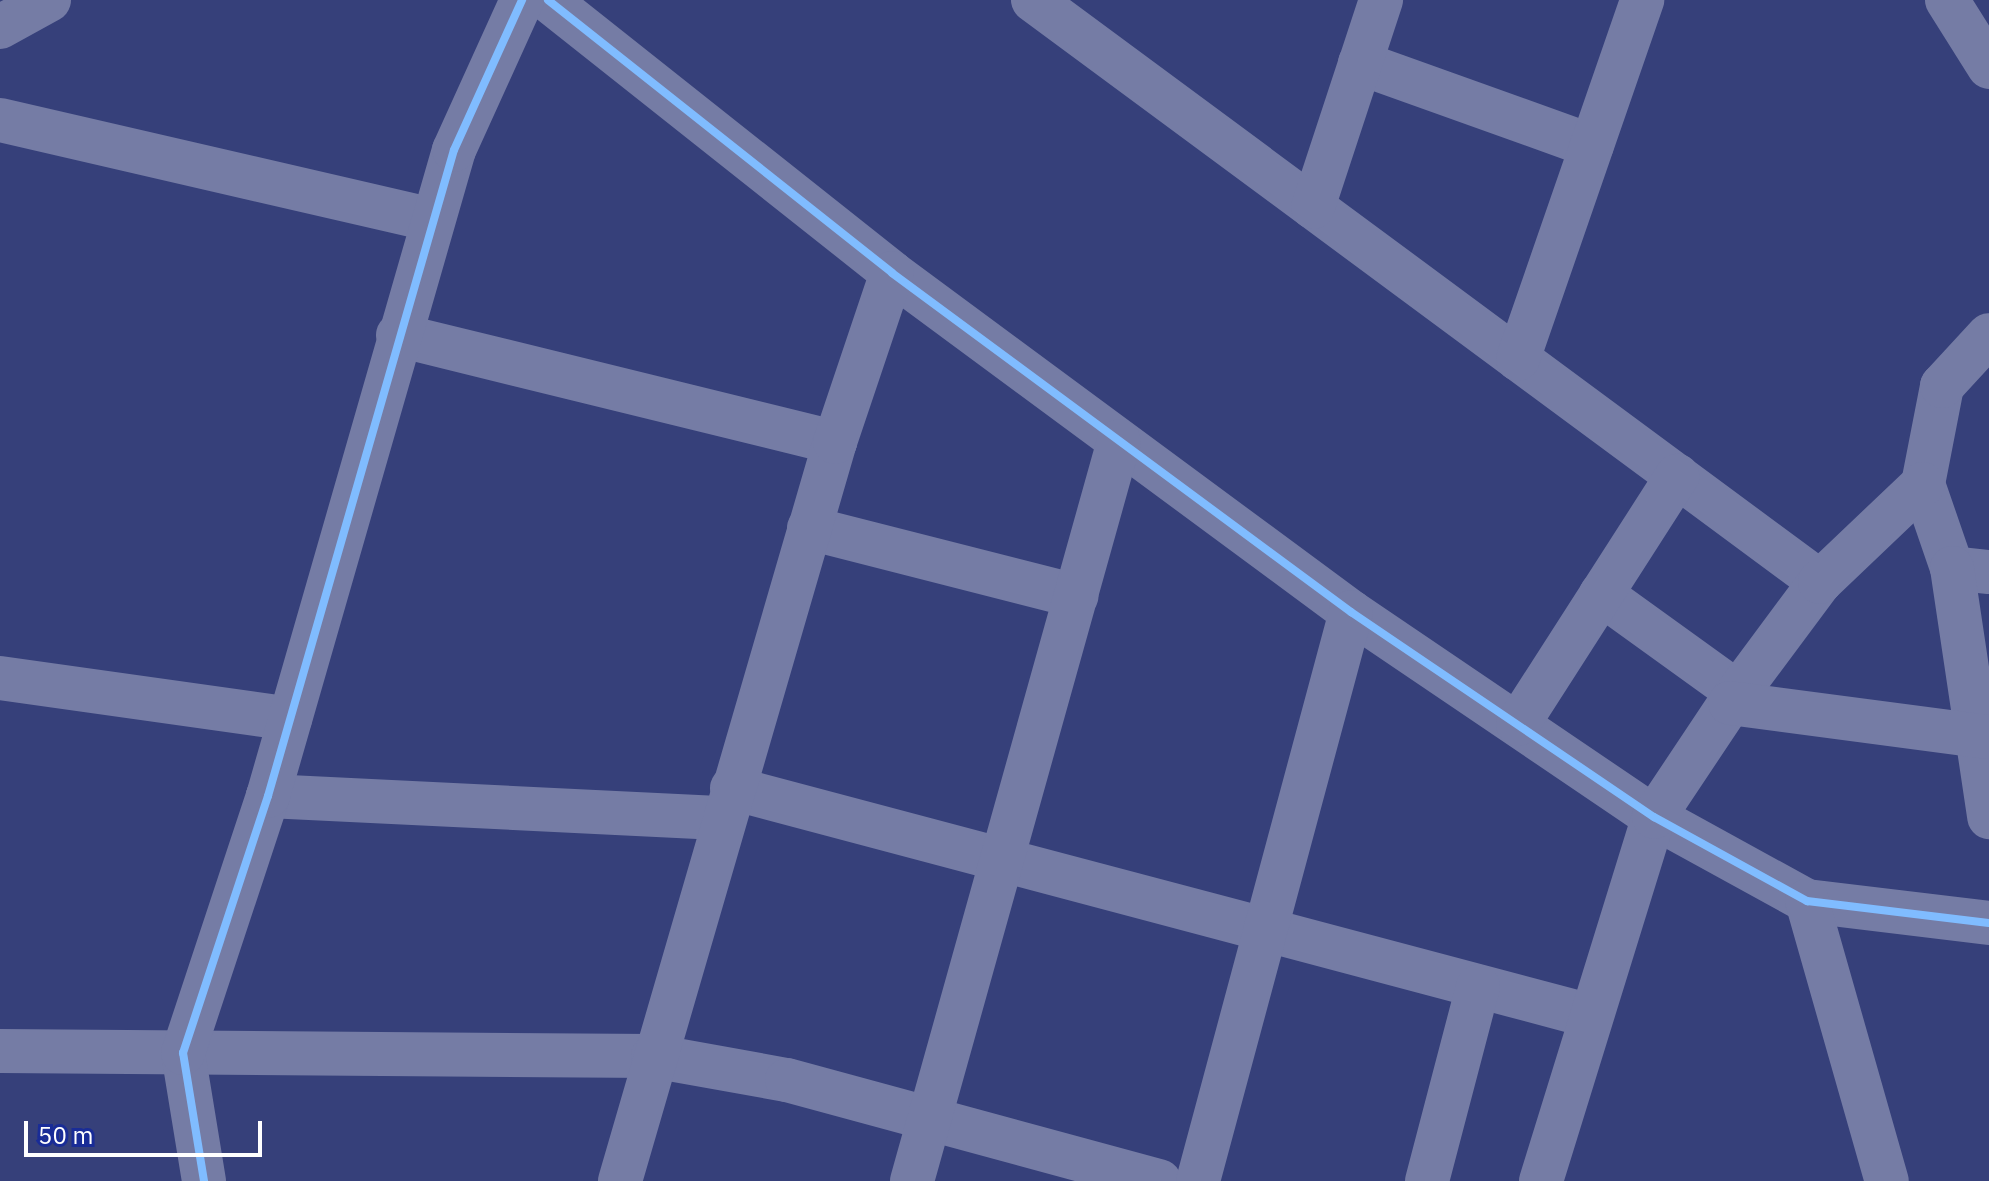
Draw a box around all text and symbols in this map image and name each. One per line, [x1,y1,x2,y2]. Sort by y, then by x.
scale bar [28,1105,266,1155]
text: 50 m [38,1119,93,1151]

